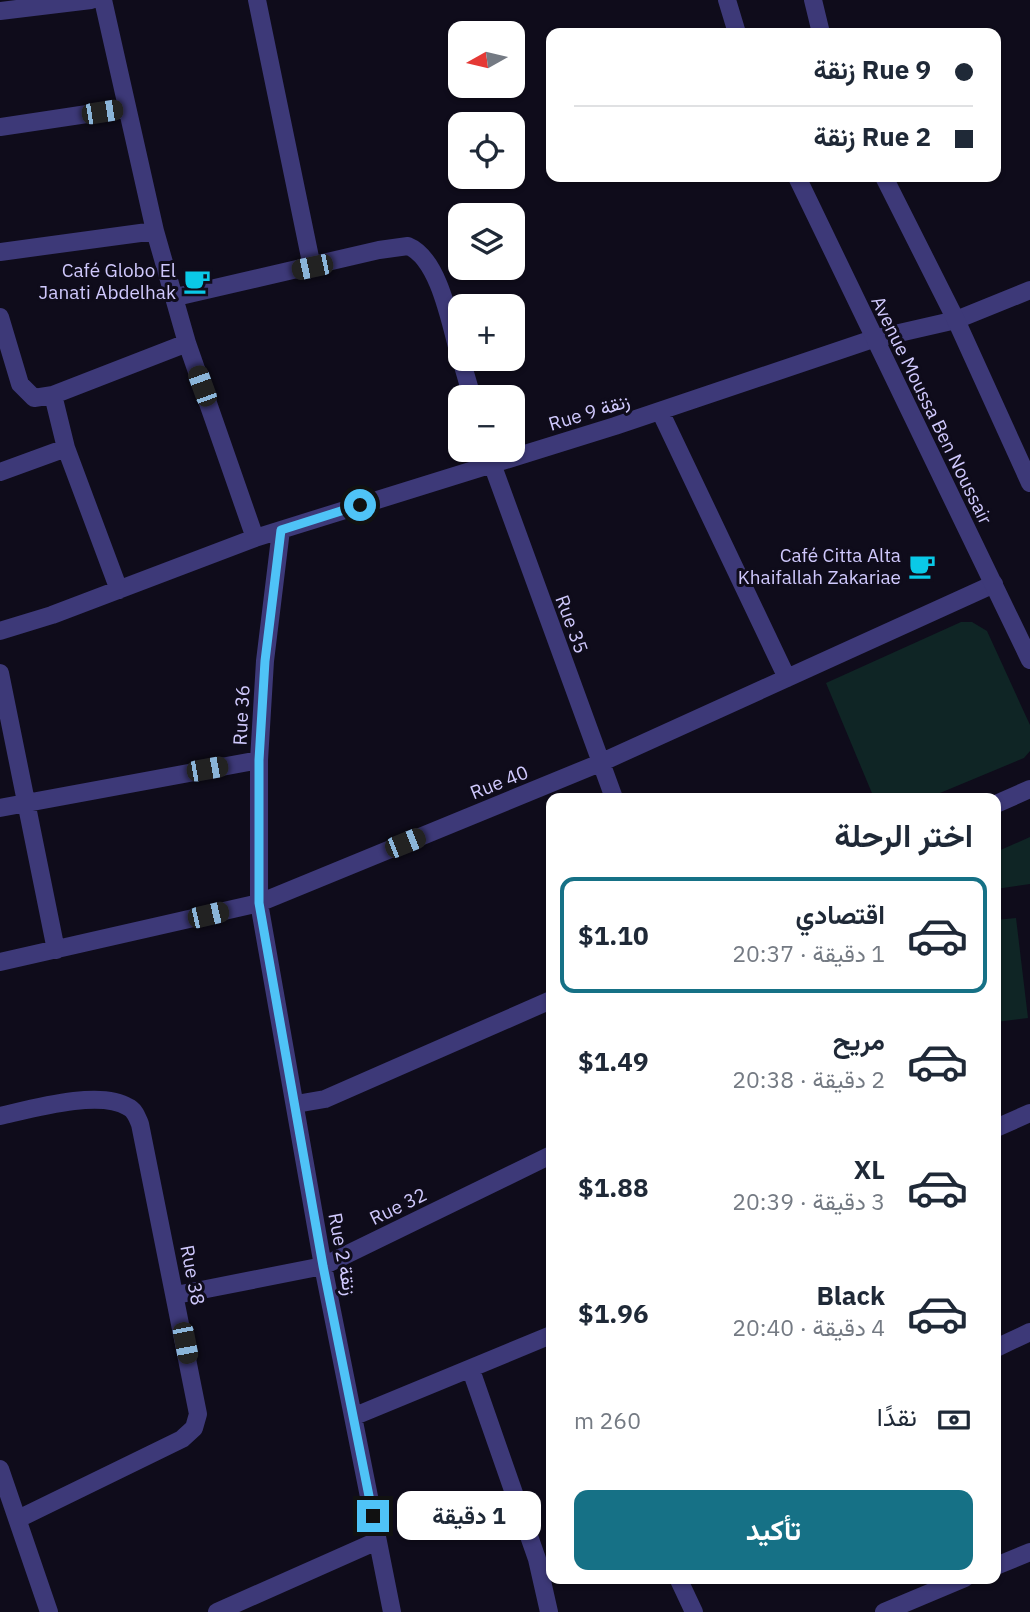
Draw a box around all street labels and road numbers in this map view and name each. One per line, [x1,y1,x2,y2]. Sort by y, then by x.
street label: Avenue Moussa Ben Noussair [866,292,998,528]
street label: Rue 9 زنقة [545,388,633,436]
street label: Rue 35 [550,591,594,657]
street label: Rue 36 [227,684,255,746]
street label: Rue 40 [466,760,532,804]
street label: Rue 32 [365,1182,431,1230]
street label: Rue 2 زنقة [323,1211,363,1297]
street label: Rue 38 [175,1243,211,1307]

